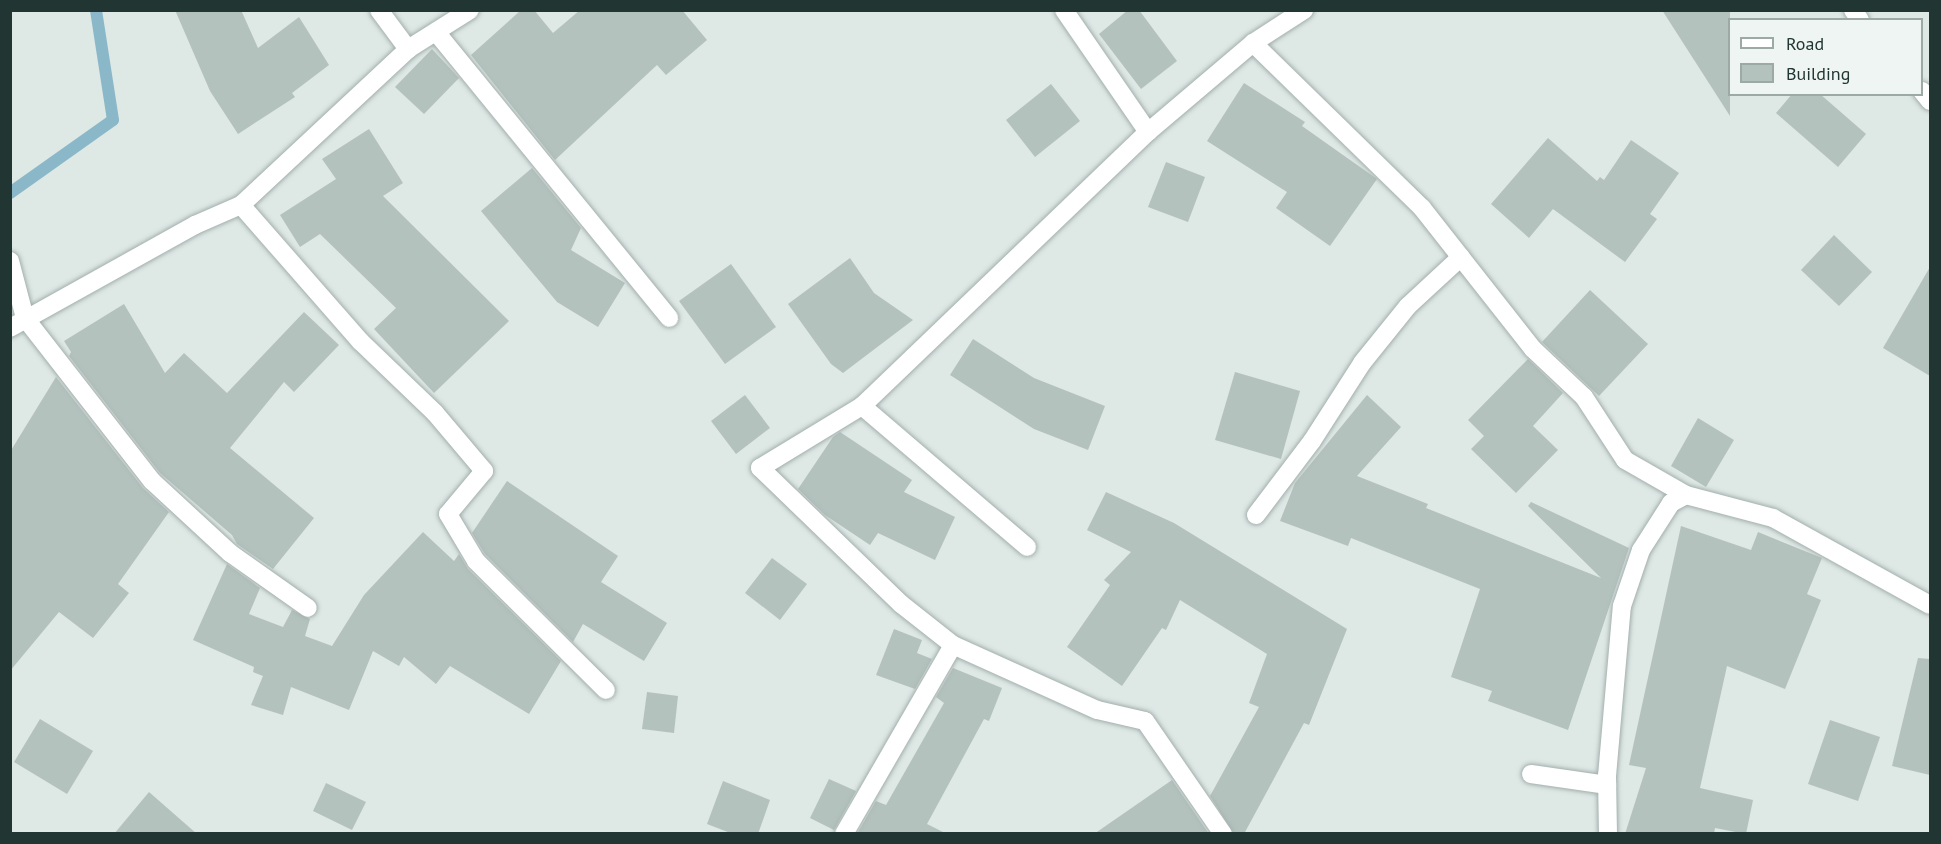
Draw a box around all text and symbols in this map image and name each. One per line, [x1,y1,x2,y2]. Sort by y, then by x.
legend [1728,18,1923,96]
text: Road [1786,32,1824,55]
text: Building [1786,62,1850,85]

